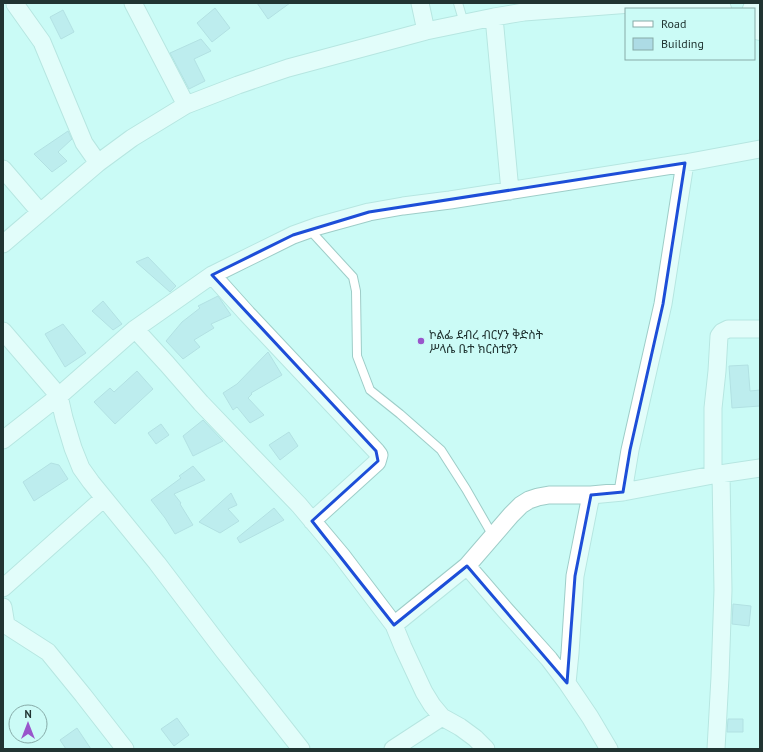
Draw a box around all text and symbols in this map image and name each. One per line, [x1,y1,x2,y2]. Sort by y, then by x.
legend [625,8,755,60]
text: Road [661,16,686,31]
text: Building [661,36,704,51]
place label: ኮልፌ ደብረ ብርሃን ቅድስት ሥላሴ ቤተ ክርስቲያን [429,327,544,356]
marker: ኮልፌ ደብረ ብርሃን ቅድስት ሥላሴ ቤተ ክርስቲያን [416,336,426,346]
north arrow [8,704,48,744]
text: N [24,707,32,721]

